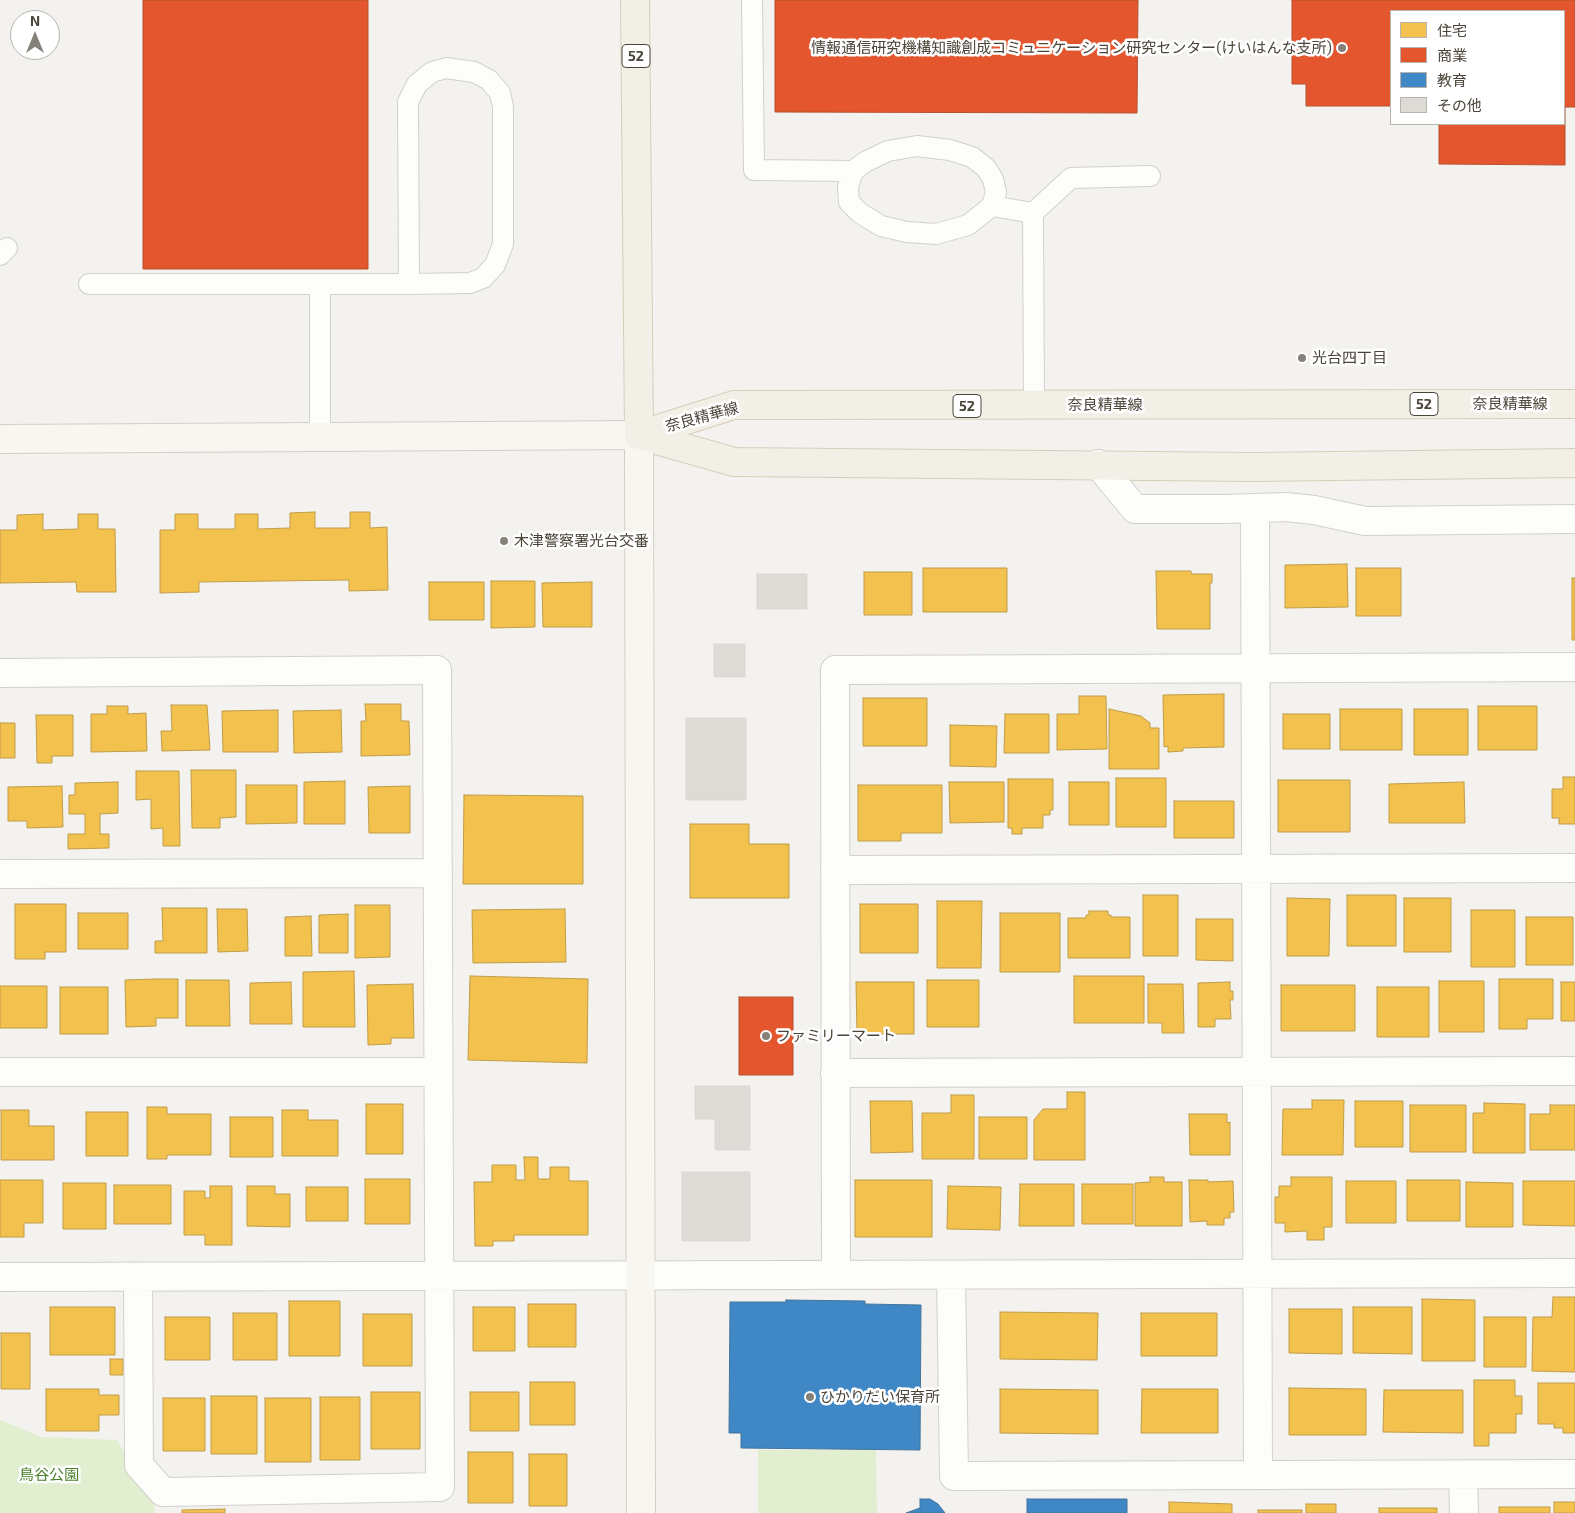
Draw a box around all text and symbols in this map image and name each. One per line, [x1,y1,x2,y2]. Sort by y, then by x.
north arrow [10,10,60,60]
legend [1390,10,1565,125]
text: N [30,12,40,29]
text: 住宅 [1437,21,1467,39]
place label: 情報通信研究機構知識創成コミュニケーション研究センター(けいはんな支所) [811,39,1332,57]
marker: 情報通信研究機構知識創成コミュニケーション研究センター(けいはんな支所) [1336,42,1348,54]
road number: 52 [622,44,650,68]
text: 商業 [1437,46,1467,64]
text: 教育 [1437,71,1467,89]
text: その他 [1437,96,1482,114]
place label: 光台四丁目 [1312,349,1387,367]
marker: 光台四丁目 [1296,352,1308,364]
road number: 52 [1410,392,1438,416]
road number: 52 [953,394,981,418]
street label: 奈良精華線 [1473,395,1547,413]
street label: 奈良精華線 [1068,396,1142,414]
street label: 奈良精華線 [663,399,741,435]
place label: 木津警察署光台交番 [514,532,649,550]
marker: 木津警察署光台交番 [498,535,510,547]
place label: ファミリーマート [776,1027,896,1045]
marker: ファミリーマート [760,1030,772,1042]
place label: ひかりだい保育所 [820,1388,940,1406]
marker: ひかりだい保育所 [804,1391,816,1403]
park label: 鳥谷公園 [19,1466,79,1484]

